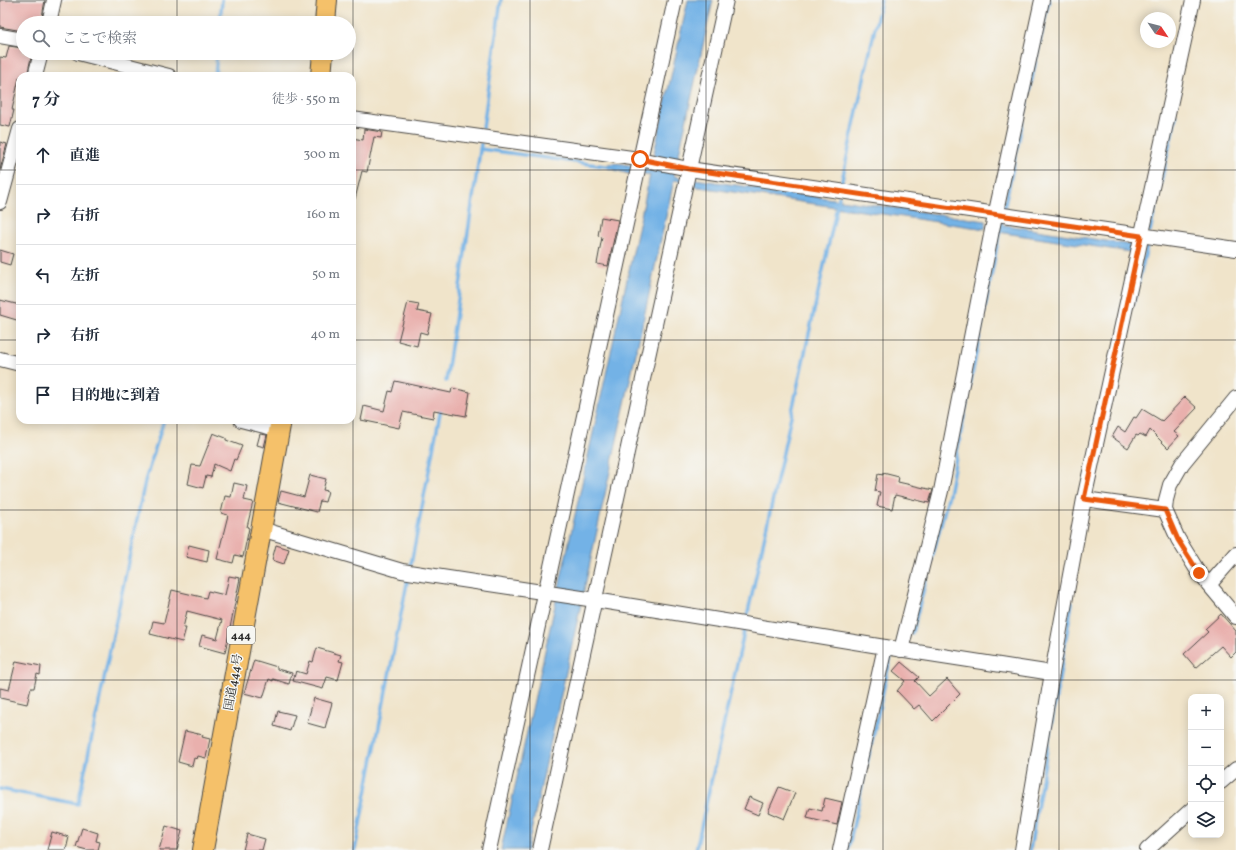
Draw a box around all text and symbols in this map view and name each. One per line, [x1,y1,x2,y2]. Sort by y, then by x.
north arrow [1140,12,1176,48]
search box [16,16,356,60]
icon: search [30,27,52,49]
text: ここで検索 [62,29,137,50]
text: 7 分 [32,89,61,112]
text: 徒歩 · 550 m [272,91,340,109]
icon: ahead [32,144,54,166]
text: 直進 [70,146,100,167]
text: 300 m [304,146,340,164]
route start [631,150,649,168]
icon: right [32,204,54,226]
text: 右折 [70,206,100,227]
text: 160 m [306,206,340,224]
icon: left [32,264,54,286]
text: 左折 [70,266,100,287]
text: 50 m [312,266,340,284]
icon: right [32,324,54,346]
text: 右折 [70,326,100,347]
text: 40 m [311,326,340,344]
icon: arrive [32,384,54,406]
text: 目的地に到着 [70,386,160,407]
route end [1190,564,1208,582]
road number: 444 [227,626,255,644]
street label: 国道444号 [221,652,247,712]
map controls [1188,694,1224,838]
button: + [1188,694,1224,730]
button: − [1188,730,1224,766]
button: locate [1188,766,1224,802]
button: layers [1188,802,1224,838]

